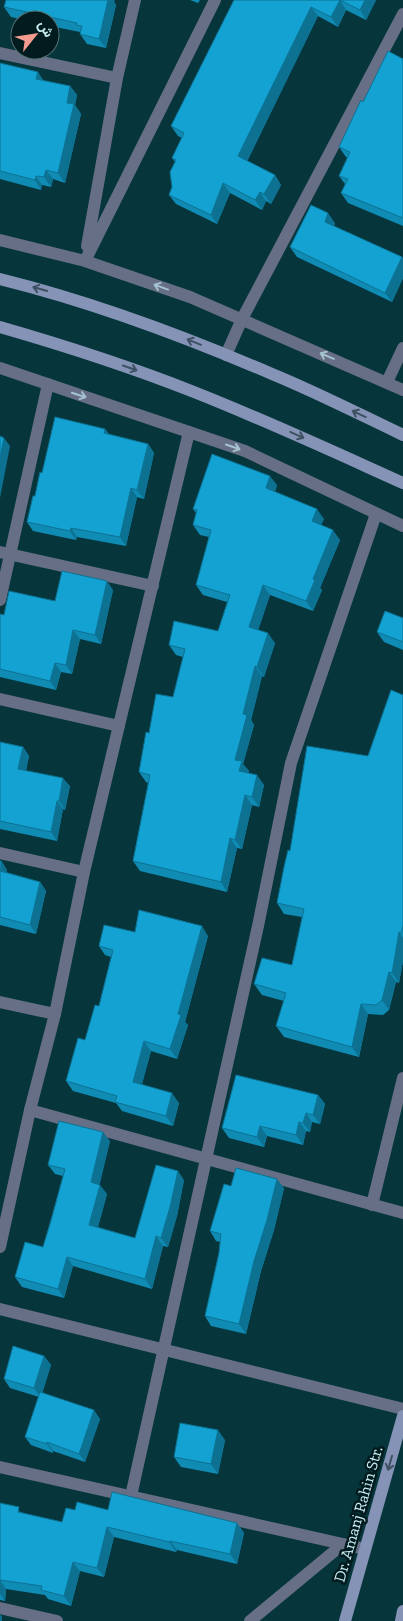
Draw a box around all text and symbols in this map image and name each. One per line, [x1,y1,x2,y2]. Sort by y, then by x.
north arrow [10,10,60,60]
text: ش [34,17,57,40]
one-way arrow [153,282,169,291]
one-way arrow [33,284,49,294]
one-way arrow [187,337,202,346]
one-way arrow [320,351,335,361]
one-way arrow [122,364,137,373]
one-way arrow [71,391,87,400]
one-way arrow [352,409,367,418]
one-way arrow [289,431,304,440]
one-way arrow [225,443,240,452]
street label: Dr. Amanj Rahin Str. [329,1444,387,1584]
one-way arrow [385,1454,394,1470]

